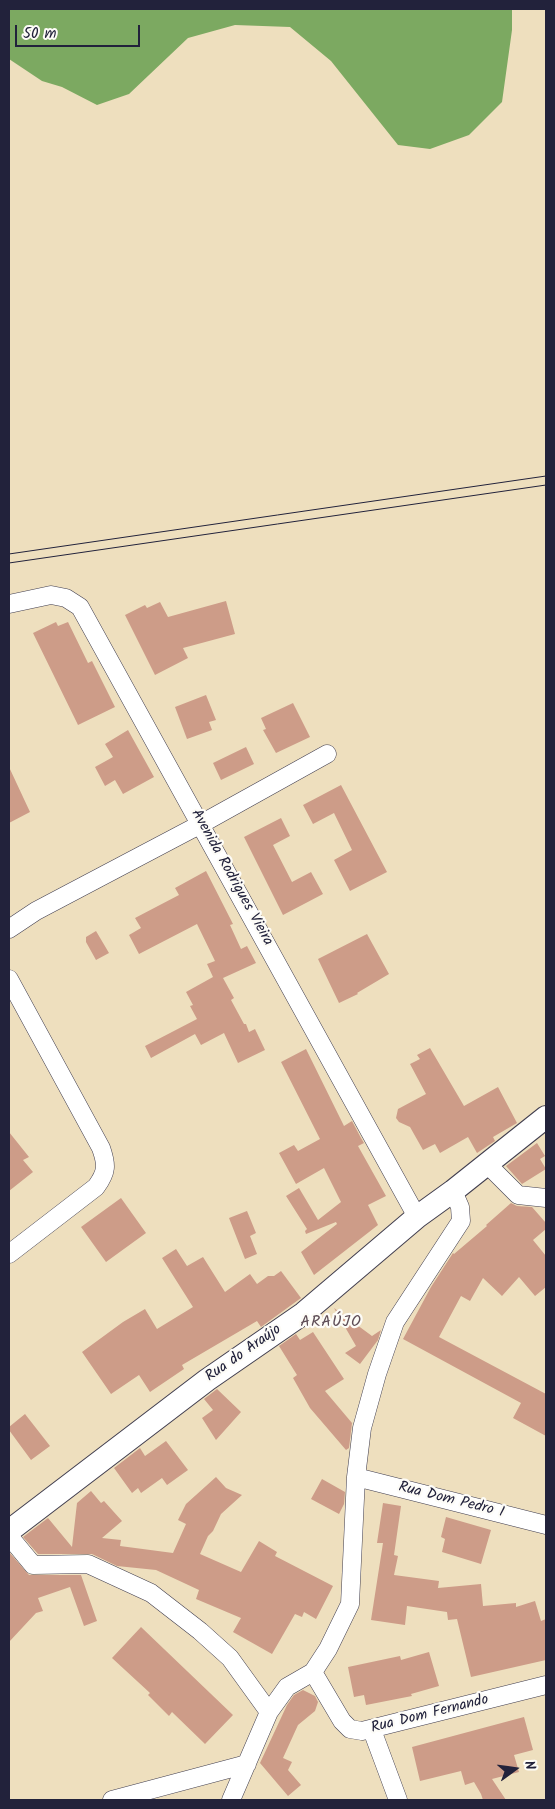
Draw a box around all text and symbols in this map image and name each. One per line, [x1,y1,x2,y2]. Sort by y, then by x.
scale bar [18,15,142,47]
text: 50 m [23,22,57,46]
street label: Avenida Rodrigues Vieira [186,807,276,949]
district label: ARAÚJO [299,1313,363,1333]
street label: Rua do Araújo [203,1321,285,1387]
street label: Rua Dom Pedro I [396,1479,506,1523]
street label: Rua Dom Fernando [369,1692,491,1738]
north arrow [490,1744,540,1794]
text: N [518,1758,541,1772]

